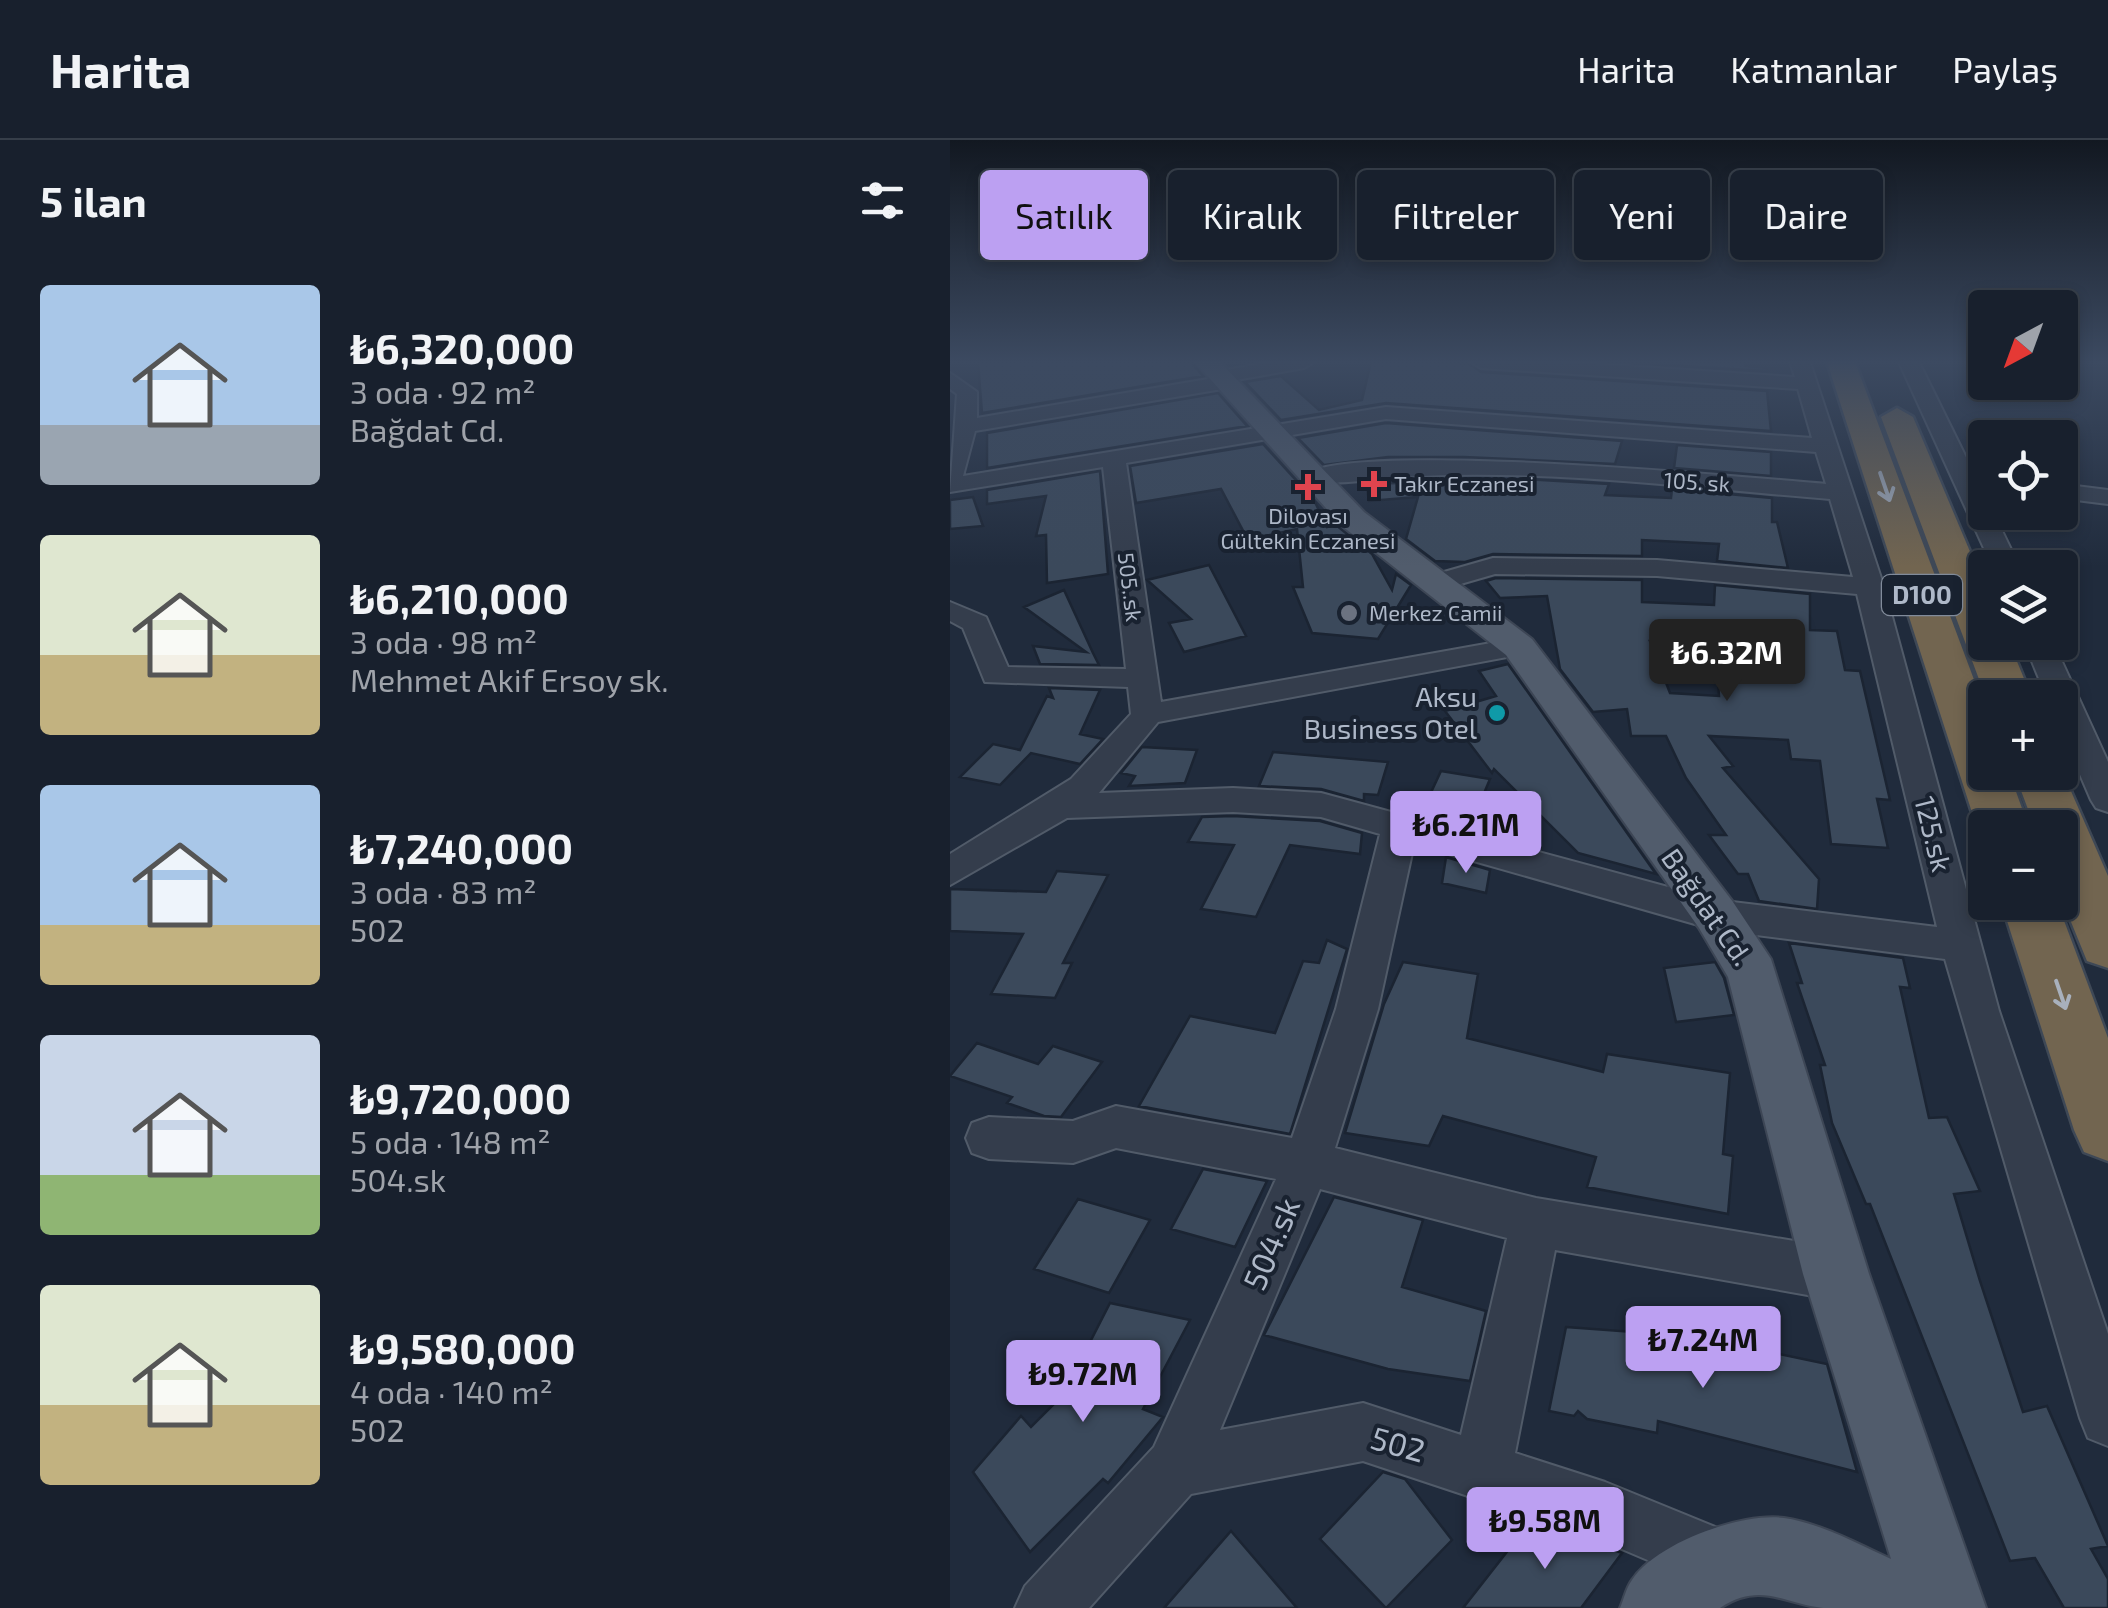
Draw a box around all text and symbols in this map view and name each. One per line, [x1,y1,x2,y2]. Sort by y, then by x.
text: Harita [50,40,191,98]
text: Harita [1577,48,1675,90]
text: Katmanlar [1730,48,1897,90]
text: Paylaş [1952,48,2058,90]
chip: Satılık [980,170,1148,260]
chip: Kiralık [1168,170,1337,260]
chip: Filtreler [1357,170,1554,260]
chip: Yeni [1574,170,1710,260]
chip: Daire [1730,170,1883,260]
icon: filters [855,173,910,228]
text: 5 ilan [40,175,147,225]
north arrow [1968,290,2078,400]
map controls [1968,290,2078,920]
text: ₺6,320,000 [350,322,574,372]
icon: home [120,325,240,445]
text: 3 oda · 92 m² [350,372,536,410]
text: Bağdat Cd. [350,410,504,448]
button: locate [1968,420,2078,530]
street label: 105. sk [1663,466,1731,496]
place label: Takır Eczanesi [1394,470,1534,496]
one-way arrow [1877,470,1895,502]
marker: Takır Eczanesi [1363,473,1385,495]
marker: Dilovası Gültekin Eczanesi [1297,476,1319,498]
place label: Dilovası Gültekin Eczanesi [1221,502,1395,553]
button: layers [1968,550,2078,660]
street label: 505..sk [1114,551,1148,623]
text: ₺6,210,000 [350,572,569,622]
icon: home [120,575,240,695]
road number: D100 [1882,575,1962,615]
place label: Merkez Camii [1369,599,1503,625]
marker: Merkez Camii [1338,602,1360,624]
pin: ₺6.32M [1646,619,1808,704]
text: 3 oda · 98 m² [350,622,537,660]
text: ₺6.32M [1671,632,1783,670]
text: Mehmet Akif Ersoy sk. [350,660,669,698]
place label: Aksu Business Otel [1304,679,1478,745]
button: + [1968,680,2078,790]
marker: Aksu Business Otel [1486,702,1508,724]
pin: ₺6.21M [1385,791,1547,876]
street label: 125.sk [1908,792,1960,875]
text: ₺6.21M [1412,804,1520,842]
button: − [1968,810,2078,920]
text: ₺7,240,000 [350,822,573,872]
icon: home [120,825,240,945]
street label: Bağdat Cd. [1655,841,1760,971]
text: 3 oda · 83 m² [350,872,536,910]
text: 502 [350,910,404,948]
one-way arrow [2053,978,2071,1009]
text: ₺9,720,000 [350,1072,571,1122]
icon: home [120,1075,240,1195]
text: 5 oda · 148 m² [350,1122,550,1160]
text: 504.sk [350,1160,446,1198]
street label: 504.sk [1234,1192,1306,1295]
pin: ₺7.24M [1622,1306,1784,1391]
text: ₺7.24M [1648,1319,1758,1357]
text: ₺9,580,000 [350,1322,576,1372]
icon: home [120,1325,240,1445]
pin: ₺9.72M [1002,1340,1164,1425]
text: ₺9.72M [1028,1353,1138,1391]
text: 4 oda · 140 m² [350,1372,553,1410]
text: 502 [350,1410,404,1448]
street label: 502 [1367,1417,1430,1469]
pin: ₺9.58M [1464,1487,1626,1572]
text: ₺9.58M [1489,1500,1601,1538]

